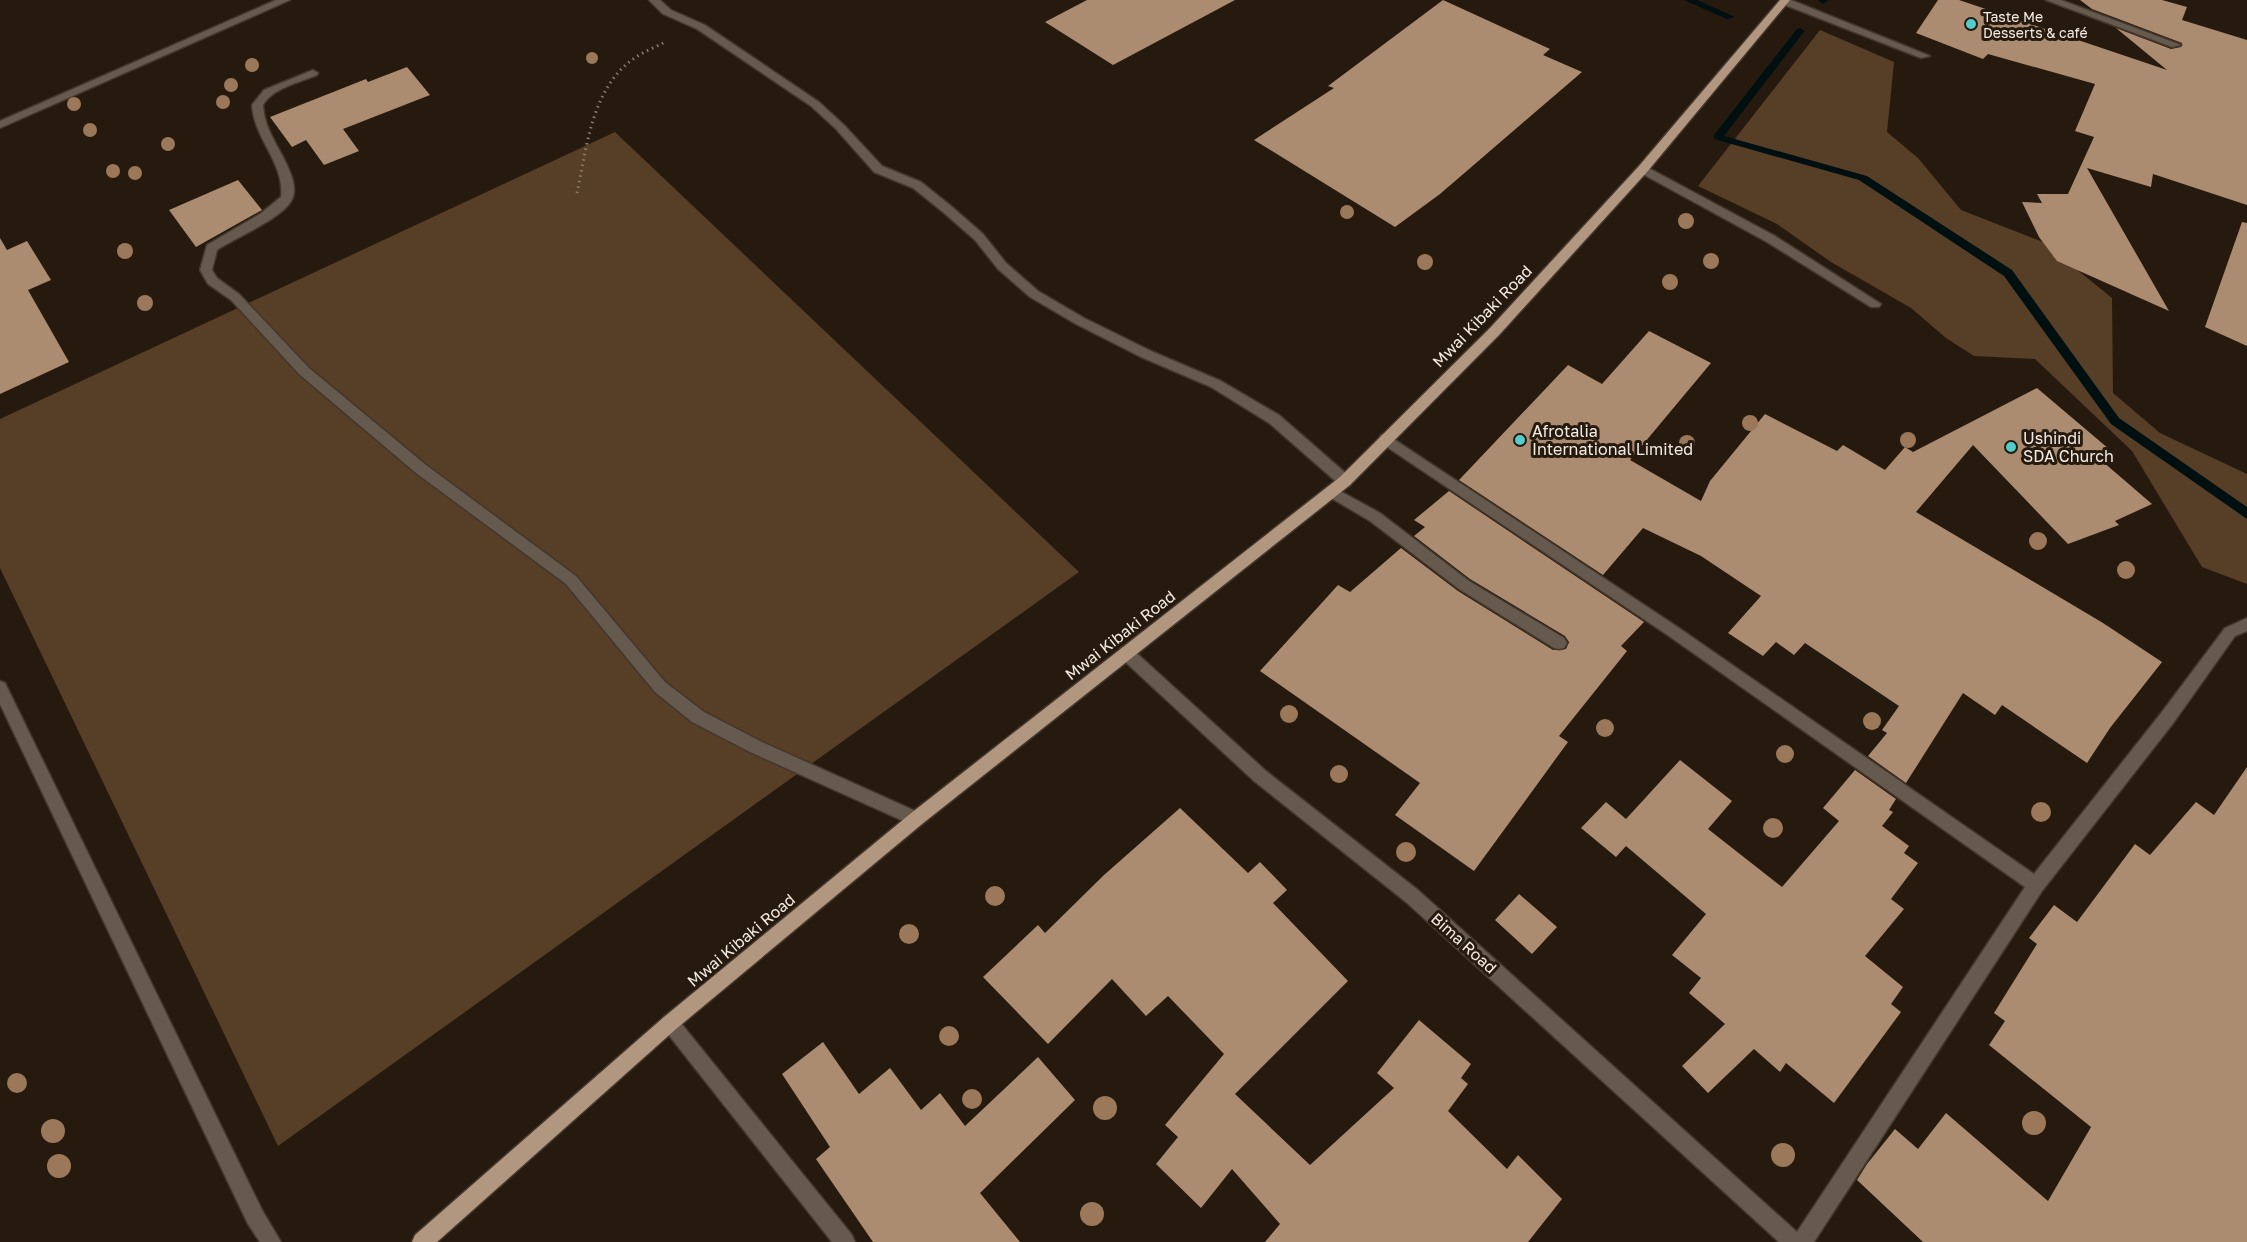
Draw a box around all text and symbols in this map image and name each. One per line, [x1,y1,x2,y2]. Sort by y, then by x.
place label: Taste Me Desserts & café [1983,8,2088,41]
marker: Taste Me Desserts & café [1964,17,1978,31]
street label: Mwai Kibaki Road [1428,261,1536,371]
place label: Afrotalia International Limited [1532,421,1693,459]
place label: Ushindi SDA Church [2023,428,2114,466]
marker: Afrotalia International Limited [1513,433,1527,447]
marker: Ushindi SDA Church [2004,440,2018,454]
street label: Mwai Kibaki Road [1061,586,1179,684]
street label: Mwai Kibaki Road [683,889,799,991]
street label: Bima Road [1427,908,1501,978]

